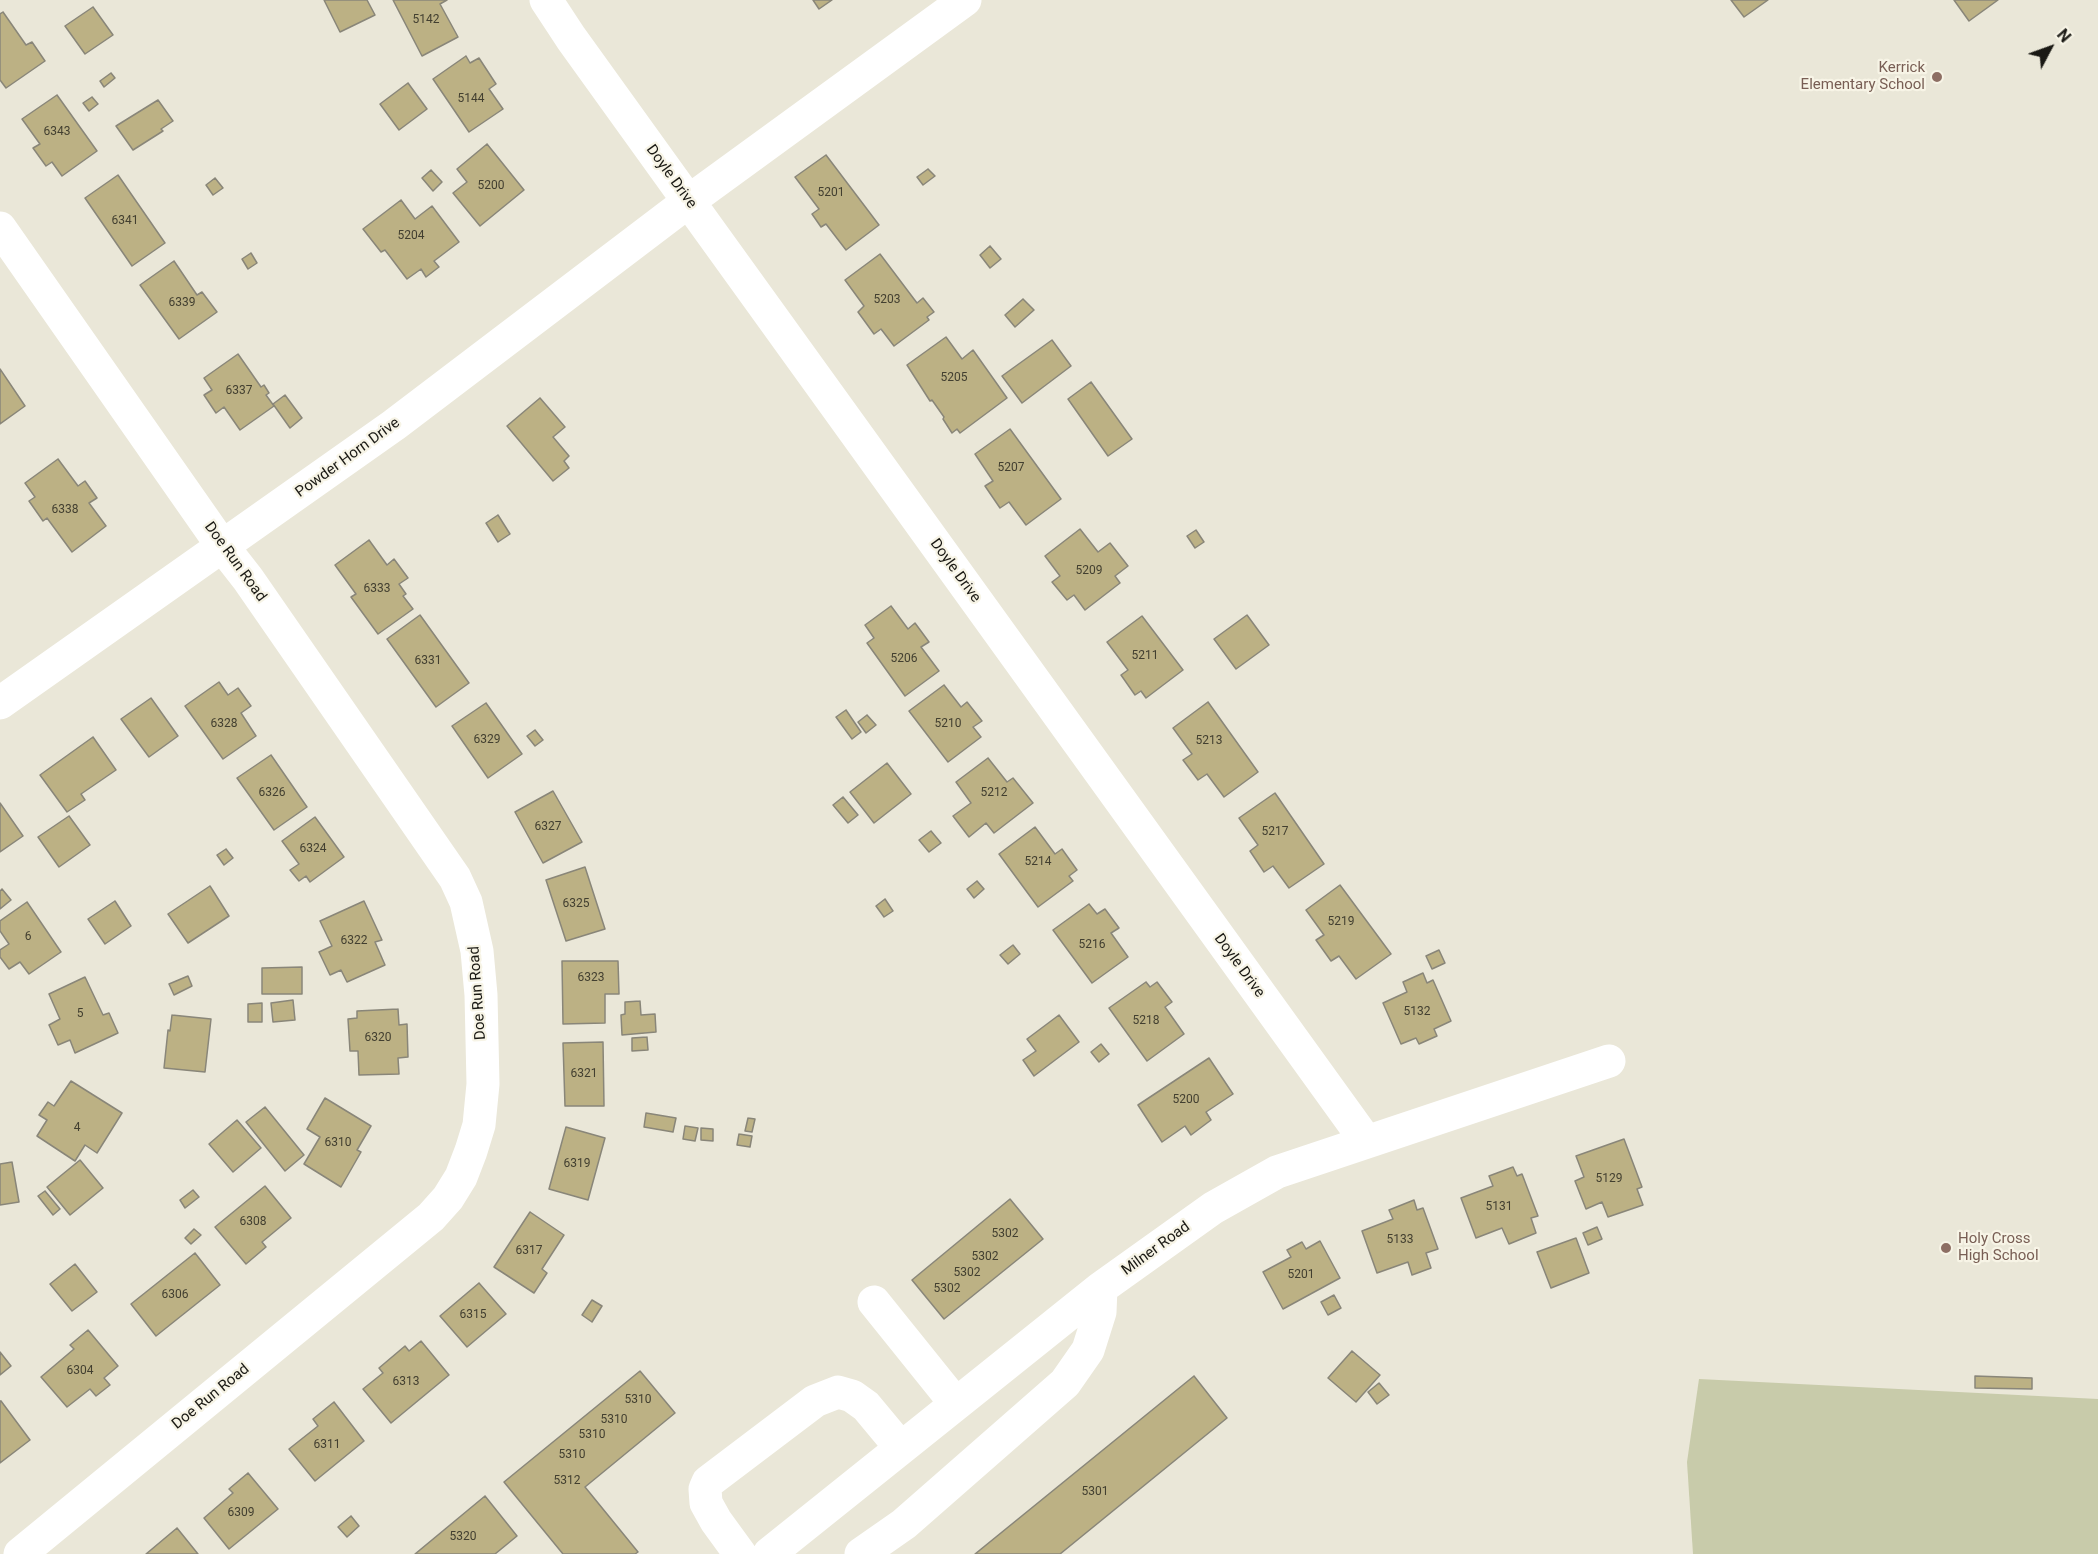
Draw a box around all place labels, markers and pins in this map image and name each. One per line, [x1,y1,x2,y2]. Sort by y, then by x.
place label: Kerrick Elementary School [1801,59,1925,94]
marker: Kerrick Elementary School [1930,70,1944,84]
place label: Holy Cross High School [1958,1230,2039,1265]
marker: Holy Cross High School [1939,1241,1953,1255]

